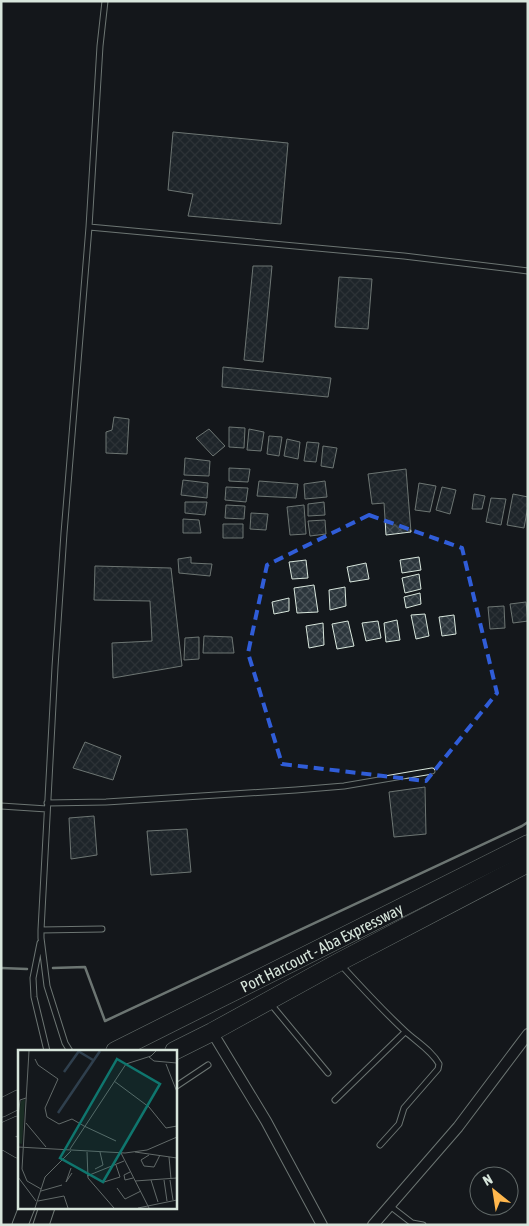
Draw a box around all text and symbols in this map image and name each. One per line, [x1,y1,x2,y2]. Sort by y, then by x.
street label: Port Harcourt - Aba Expressway [237,899,407,996]
inset map [18,1050,176,1208]
north arrow [469,1166,519,1216]
text: N [480,1171,495,1189]

